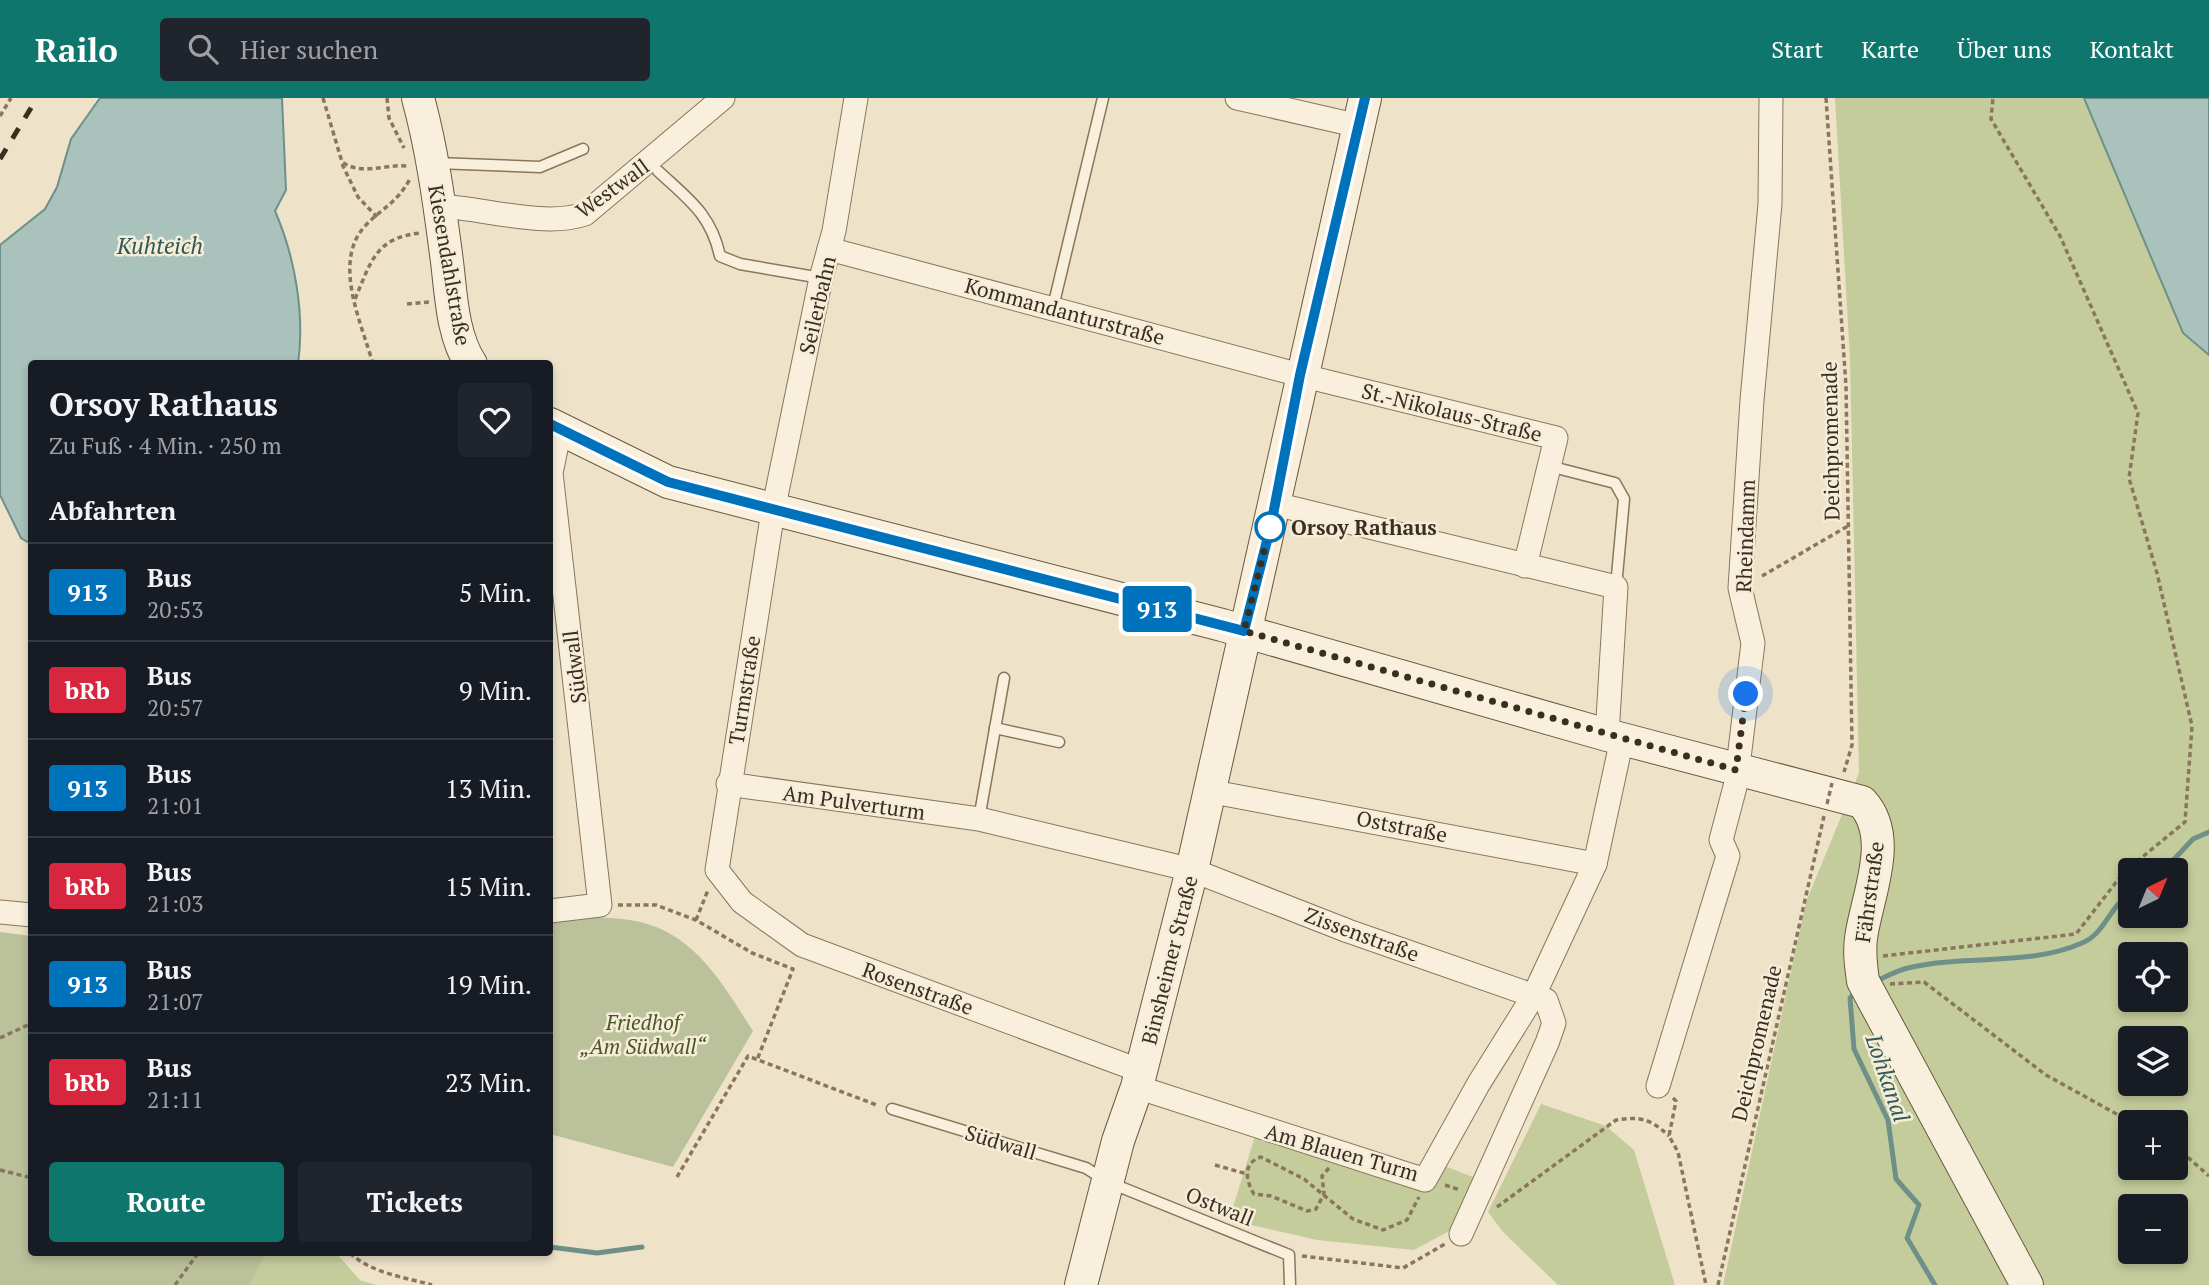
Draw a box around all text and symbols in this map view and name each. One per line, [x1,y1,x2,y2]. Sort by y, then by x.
search box [160,18,650,81]
text: Railo [35,28,118,71]
icon: search [184,30,222,68]
text: Hier suchen [240,32,378,66]
text: Start [1771,33,1823,65]
text: Karte [1861,33,1919,65]
text: Über uns [1957,33,2052,65]
text: Kontakt [2090,33,2174,65]
street label: Westwall [570,152,654,224]
street label: Kiesendahlstraße [422,182,478,348]
water label: Kuhteich [116,230,203,261]
street label: Seilerbahn [792,253,842,357]
street label: Kommandanturstraße [962,271,1168,351]
street label: Deichpromenade [1815,361,1845,521]
street label: St.-Nikolaus-Straße [1359,376,1545,448]
text: Orsoy Rathaus [49,382,278,425]
button: heart [458,383,532,457]
text: Zu Fuß · 4 Min. · 250 m [49,430,282,461]
street label: Rheindamm [1729,479,1761,593]
text: Abfahrten [49,493,176,527]
marker: Orsoy Rathaus [1255,512,1285,542]
place label: Orsoy Rathaus [1291,513,1437,541]
text: Bus [147,560,192,594]
text: 5 Min. [459,575,532,609]
text: 913 [67,576,108,608]
line badge: 913 [1117,586,1197,632]
text: 913 [1137,593,1177,625]
text: 20:53 [147,594,204,625]
street label: Südwall [556,629,592,705]
street label: Turmstraße [722,633,766,747]
text: Bus [147,658,192,692]
text: 9 Min. [459,673,532,707]
text: bRb [65,674,110,706]
your location [1728,676,1763,711]
text: 20:57 [147,692,204,723]
text: Bus [147,756,192,790]
text: 13 Min. [445,771,532,805]
text: 913 [67,772,108,804]
street label: Am Pulverturm [781,778,927,826]
text: 21:01 [147,790,204,821]
street label: Oststraße [1354,803,1450,849]
street label: Fährstraße [1848,840,1890,944]
text: Bus [147,854,192,888]
north arrow [2118,858,2188,928]
map controls [2118,858,2188,1264]
text: 15 Min. [445,869,532,903]
text: bRb [65,870,110,902]
street label: Binsheimer Straße [1134,872,1204,1048]
text: 21:03 [147,888,204,919]
street label: Zissenstraße [1301,900,1423,968]
button: locate [2118,942,2188,1012]
text: Bus [147,952,192,986]
street label: Rosenstraße [859,955,977,1021]
street label: Deichpromenade [1724,962,1788,1124]
text: 19 Min. [445,967,532,1001]
text: 913 [67,968,108,1000]
text: 21:07 [147,986,204,1017]
park label: Friedhof „Am Südwall“ [580,1008,707,1060]
button: layers [2118,1026,2188,1096]
water label: Lohkanal [1858,1029,1918,1127]
text: Bus [147,1050,192,1084]
text: 23 Min. [445,1065,532,1099]
text: bRb [65,1066,110,1098]
text: 21:11 [147,1084,204,1115]
button: + [2118,1110,2188,1180]
street label: Am Blauen Turm [1262,1117,1422,1187]
street label: Südwall [962,1118,1040,1166]
button: Route [49,1162,284,1242]
button: Tickets [298,1162,532,1242]
street label: Ostwall [1182,1180,1258,1232]
button: − [2118,1194,2188,1264]

